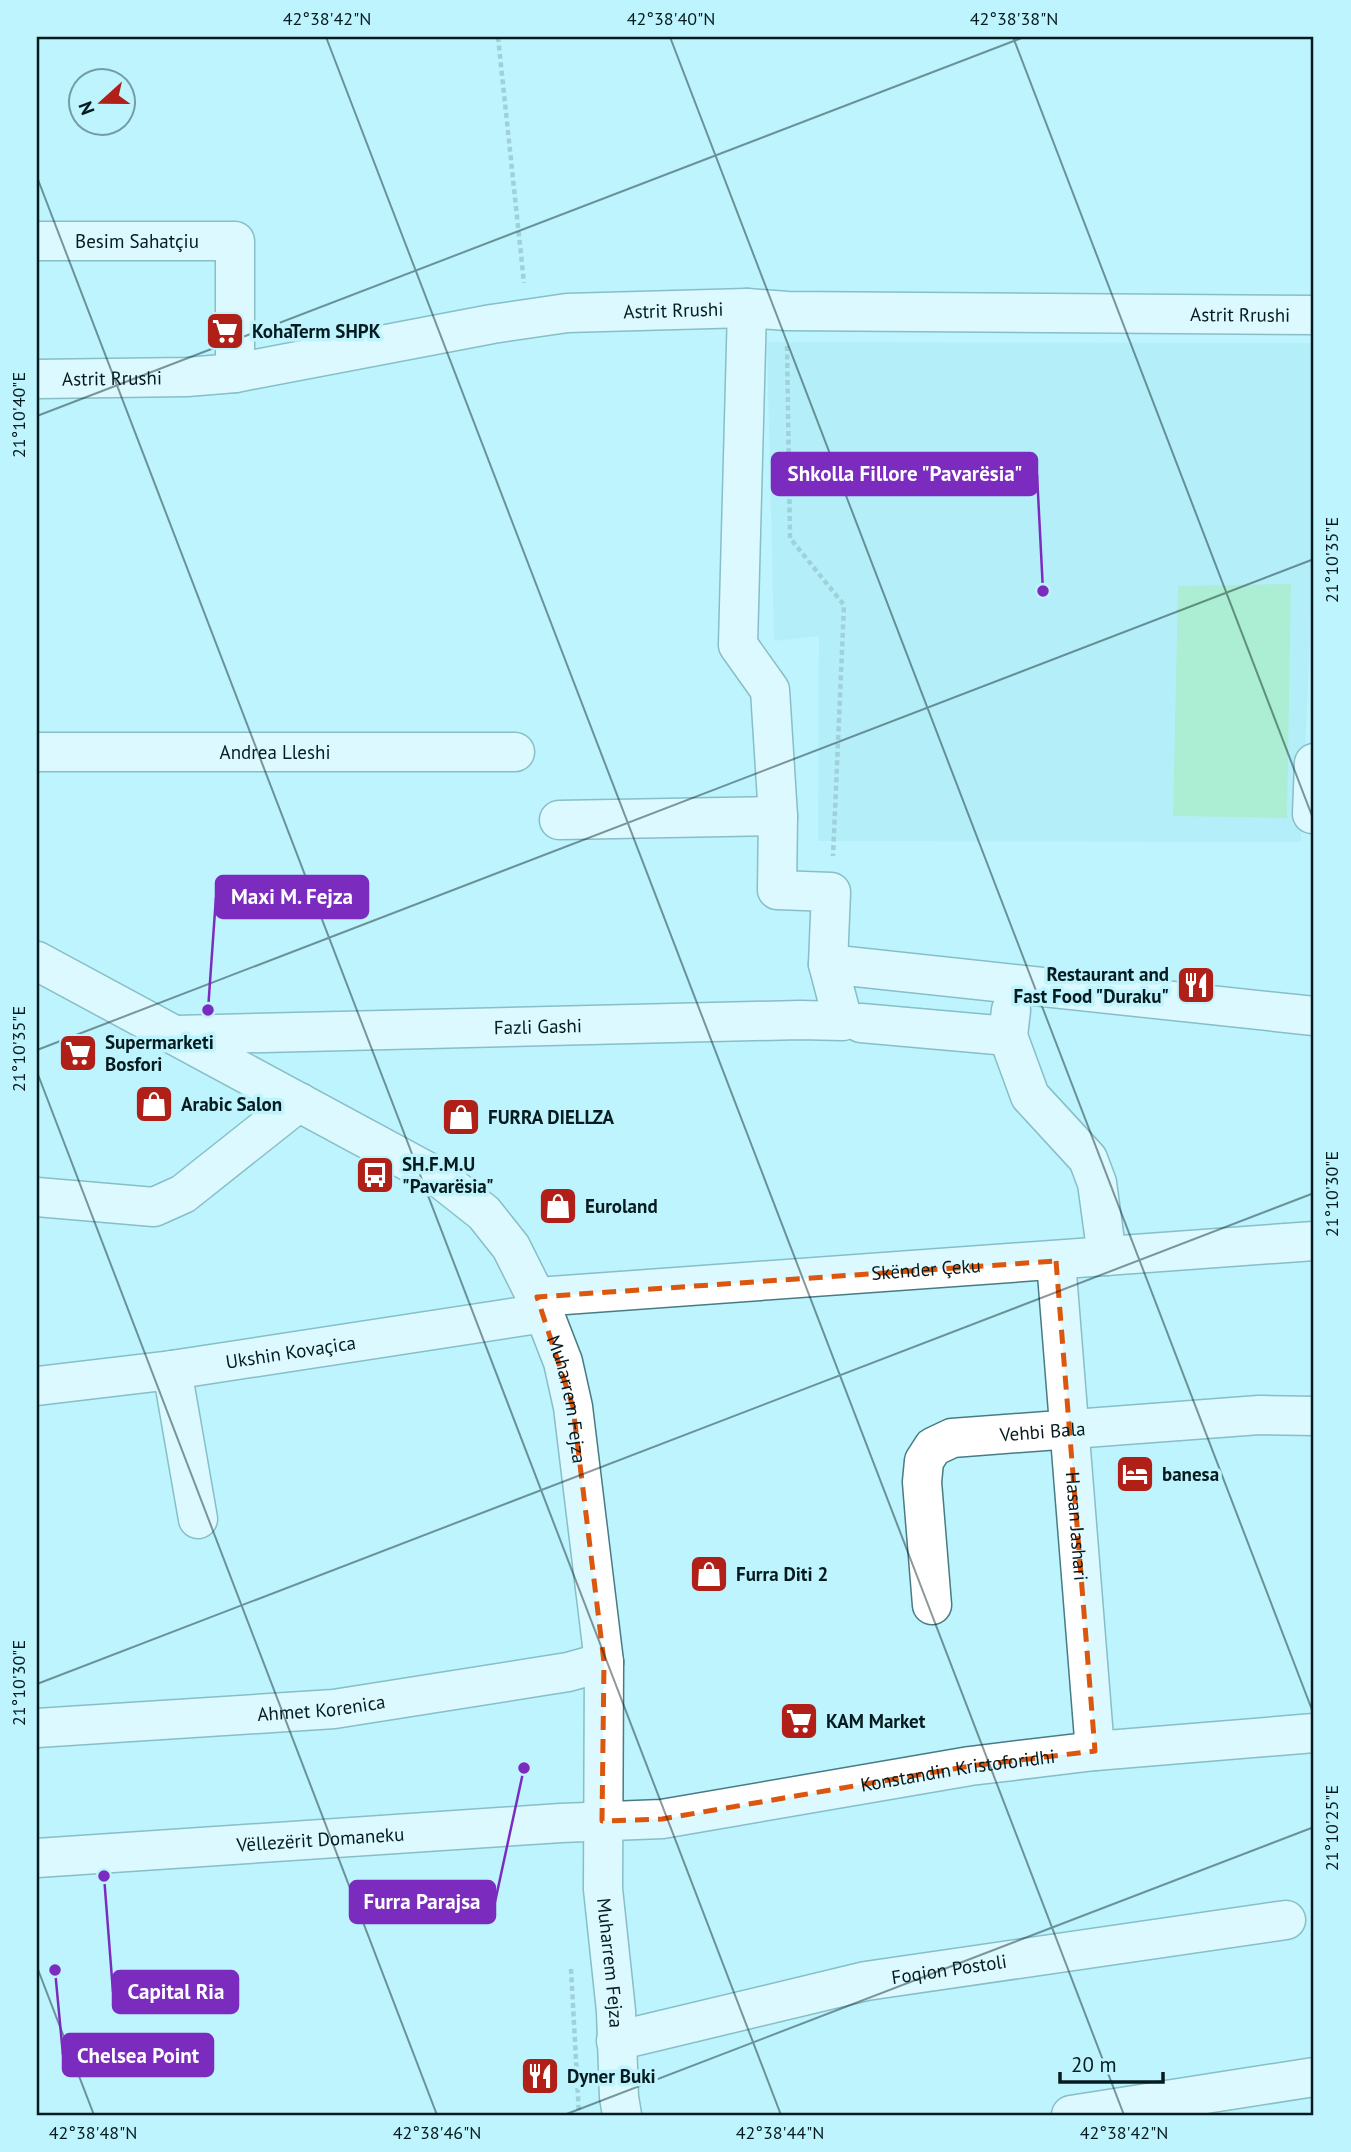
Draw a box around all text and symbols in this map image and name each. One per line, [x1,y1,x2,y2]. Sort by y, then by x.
text: 42°38'42"N [283,7,371,30]
text: 42°38'40"N [627,7,715,30]
text: 42°38'38"N [970,7,1058,30]
north arrow [66,66,136,136]
text: N [73,98,100,118]
street label: Besim Sahatçiu [75,229,199,253]
street label: Astrit Rrushi [623,297,724,323]
street label: Astrit Rrushi [1190,302,1290,327]
supermarket icon: KohaTerm SHPK [204,310,246,352]
place label: KohaTerm SHPK [252,319,381,343]
street label: Astrit Rrushi [62,365,162,391]
text: 21°10'40"E [7,372,30,458]
callout: Shkolla Fillore "Pavarësia" [772,453,1037,495]
text: Shkolla Fillore "Pavarësia" [788,460,1022,487]
text: 21°10'35"E [1320,517,1343,603]
street label: Andrea Lleshi [220,740,330,764]
callout: Maxi M. Fejza [216,876,368,918]
text: Maxi M. Fejza [231,883,353,910]
place label: Restaurant and Fast Food "Duraku" [1014,962,1169,1008]
restaurant icon: Restaurant and Fast Food "Duraku" [1175,964,1217,1006]
text: 21°10'35"E [7,1006,30,1092]
street label: Fazli Gashi [494,1013,582,1039]
place label: Supermarketi Bosfori [105,1030,214,1076]
supermarket icon: Supermarketi Bosfori [57,1032,99,1074]
shop icon: Arabic Salon [133,1083,175,1125]
place label: Arabic Salon [181,1092,282,1116]
shop icon: FURRA DIELLZA [440,1096,482,1138]
place label: FURRA DIELLZA [488,1105,614,1129]
text: 21°10'30"E [1320,1151,1343,1237]
place label: SH.F.M.U "Pavarësia" [402,1152,494,1198]
bus stop icon: SH.F.M.U "Pavarësia" [354,1154,396,1196]
shop icon: Euroland [537,1185,579,1227]
place label: Euroland [585,1194,658,1218]
street label: Skënder Çeku [870,1253,982,1285]
street label: Ukshin Kovaçica [224,1330,357,1374]
street label: Muharrem Fejza [542,1332,592,1465]
street label: Vehbi Bala [998,1416,1086,1446]
hotel icon: banesa [1114,1453,1156,1495]
place label: banesa [1162,1462,1219,1486]
street label: Hasan Jashari [1061,1471,1093,1582]
shop icon: Furra Diti 2 [688,1553,730,1595]
place label: Furra Diti 2 [736,1562,828,1586]
text: 21°10'30"E [7,1640,30,1726]
street label: Ahmet Korenica [256,1689,387,1726]
supermarket icon: KAM Market [778,1700,820,1742]
place label: KAM Market [826,1709,926,1733]
street label: Konstandin Kristoforidhi [859,1744,1056,1797]
text: 21°10'25"E [1320,1785,1343,1871]
street label: Vëllezërit Domaneku [235,1822,405,1857]
callout: Furra Parajsa [350,1881,495,1923]
text: Furra Parajsa [364,1888,480,1915]
street label: Muharrem Fejza [592,1897,629,2028]
street label: Foqion Postoli [890,1949,1008,1989]
callout: Capital Ria [113,1971,238,2013]
text: Capital Ria [128,1978,224,2005]
callout: Chelsea Point [63,2034,213,2076]
scale bar [1060,2040,1164,2084]
text: Chelsea Point [77,2042,200,2069]
text: 20 m [1071,2051,1117,2078]
restaurant icon: Dyner Buki [519,2055,561,2097]
place label: Dyner Buki [567,2064,656,2088]
text: 42°38'48"N [49,2121,137,2144]
text: 42°38'46"N [393,2121,481,2144]
text: 42°38'44"N [736,2121,824,2144]
text: 42°38'42"N [1080,2121,1168,2144]

